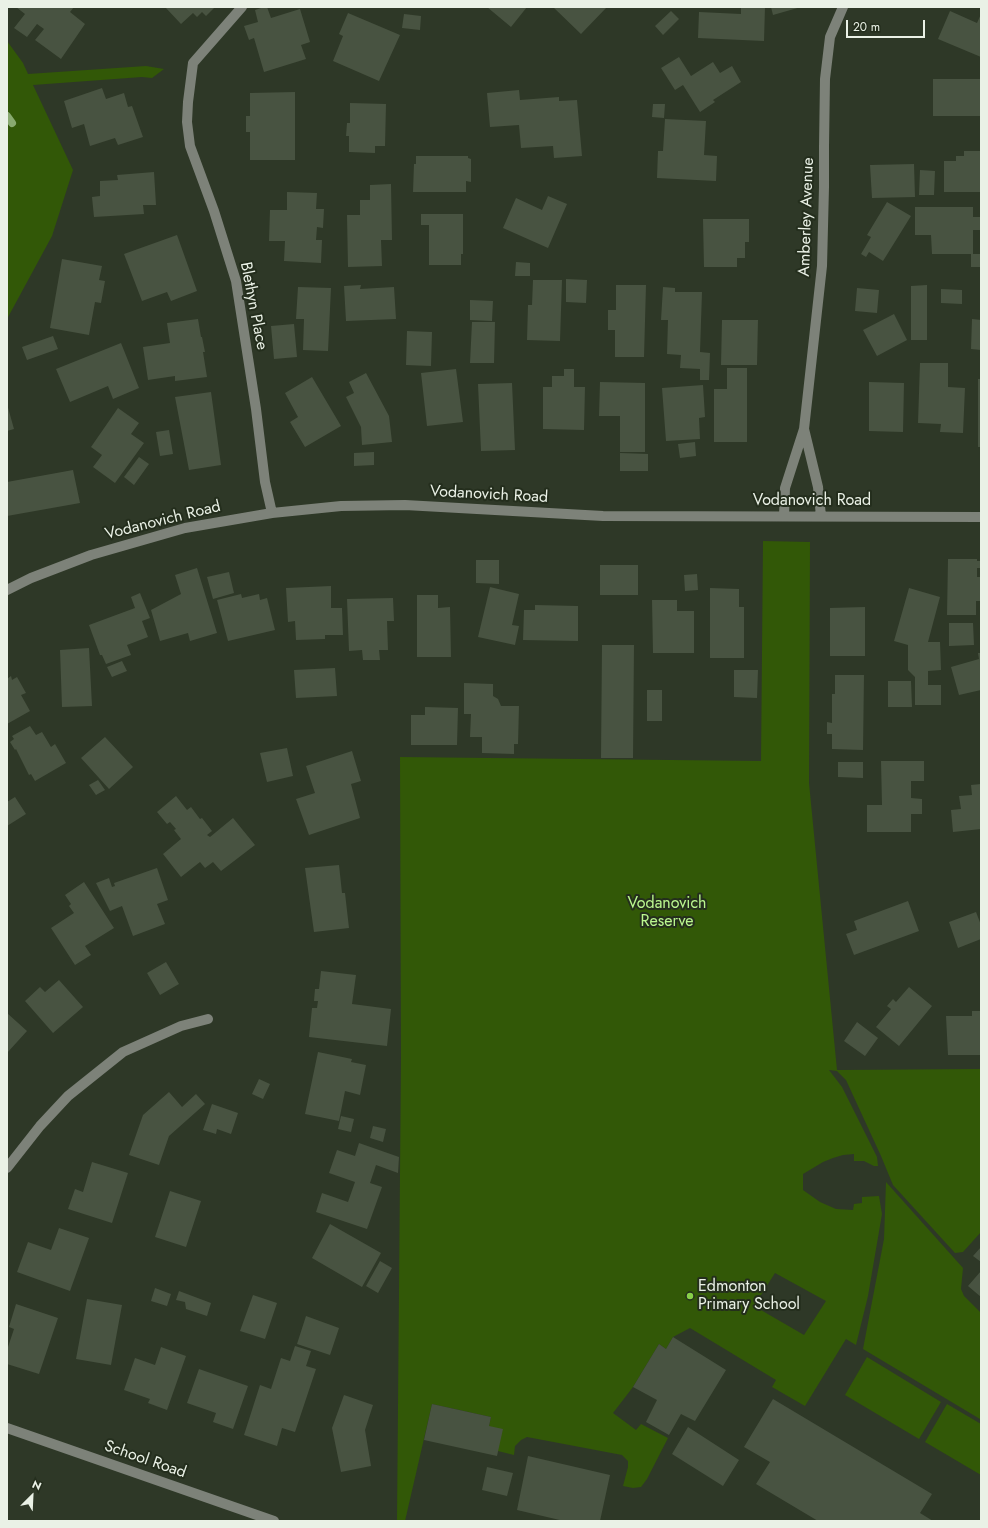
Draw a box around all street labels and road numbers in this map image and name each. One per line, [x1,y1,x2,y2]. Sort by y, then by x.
street label: Amberley Avenue [795,157,819,277]
street label: Blethyn Place [235,260,271,352]
street label: Vodanovich Road [429,482,549,508]
street label: Vodanovich Road [753,491,871,511]
street label: Vodanovich Road [103,497,223,545]
street label: School Road [102,1437,188,1483]

